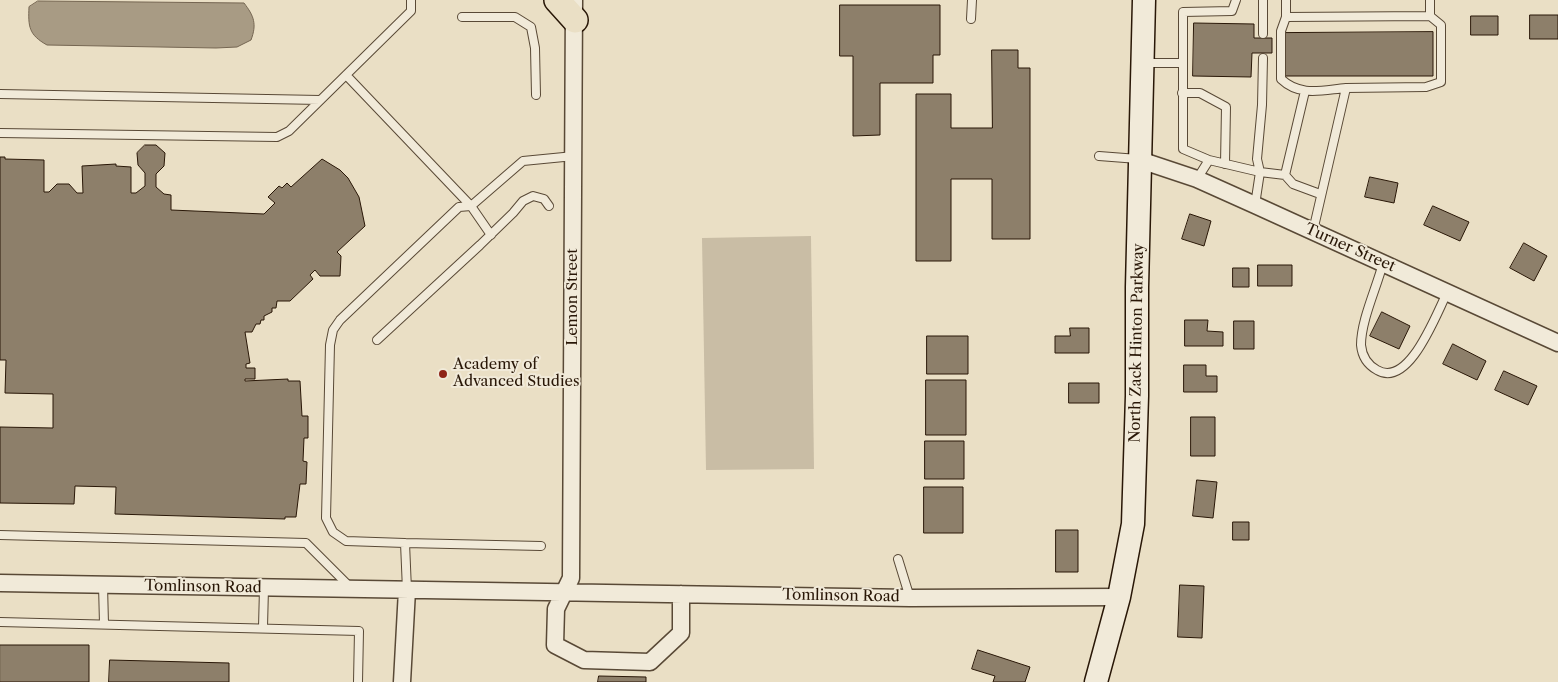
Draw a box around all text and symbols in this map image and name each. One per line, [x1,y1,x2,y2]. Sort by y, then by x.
street label: Turner Street [1302,220,1398,276]
street label: North Zack Hinton Parkway [1126,243,1148,443]
street label: Lemon Street [564,248,582,346]
place label: Academy of Advanced Studies [453,356,579,391]
marker: Academy of Advanced Studies [437,368,449,380]
street label: Tomlinson Road [144,577,262,597]
street label: Tomlinson Road [782,586,900,606]

